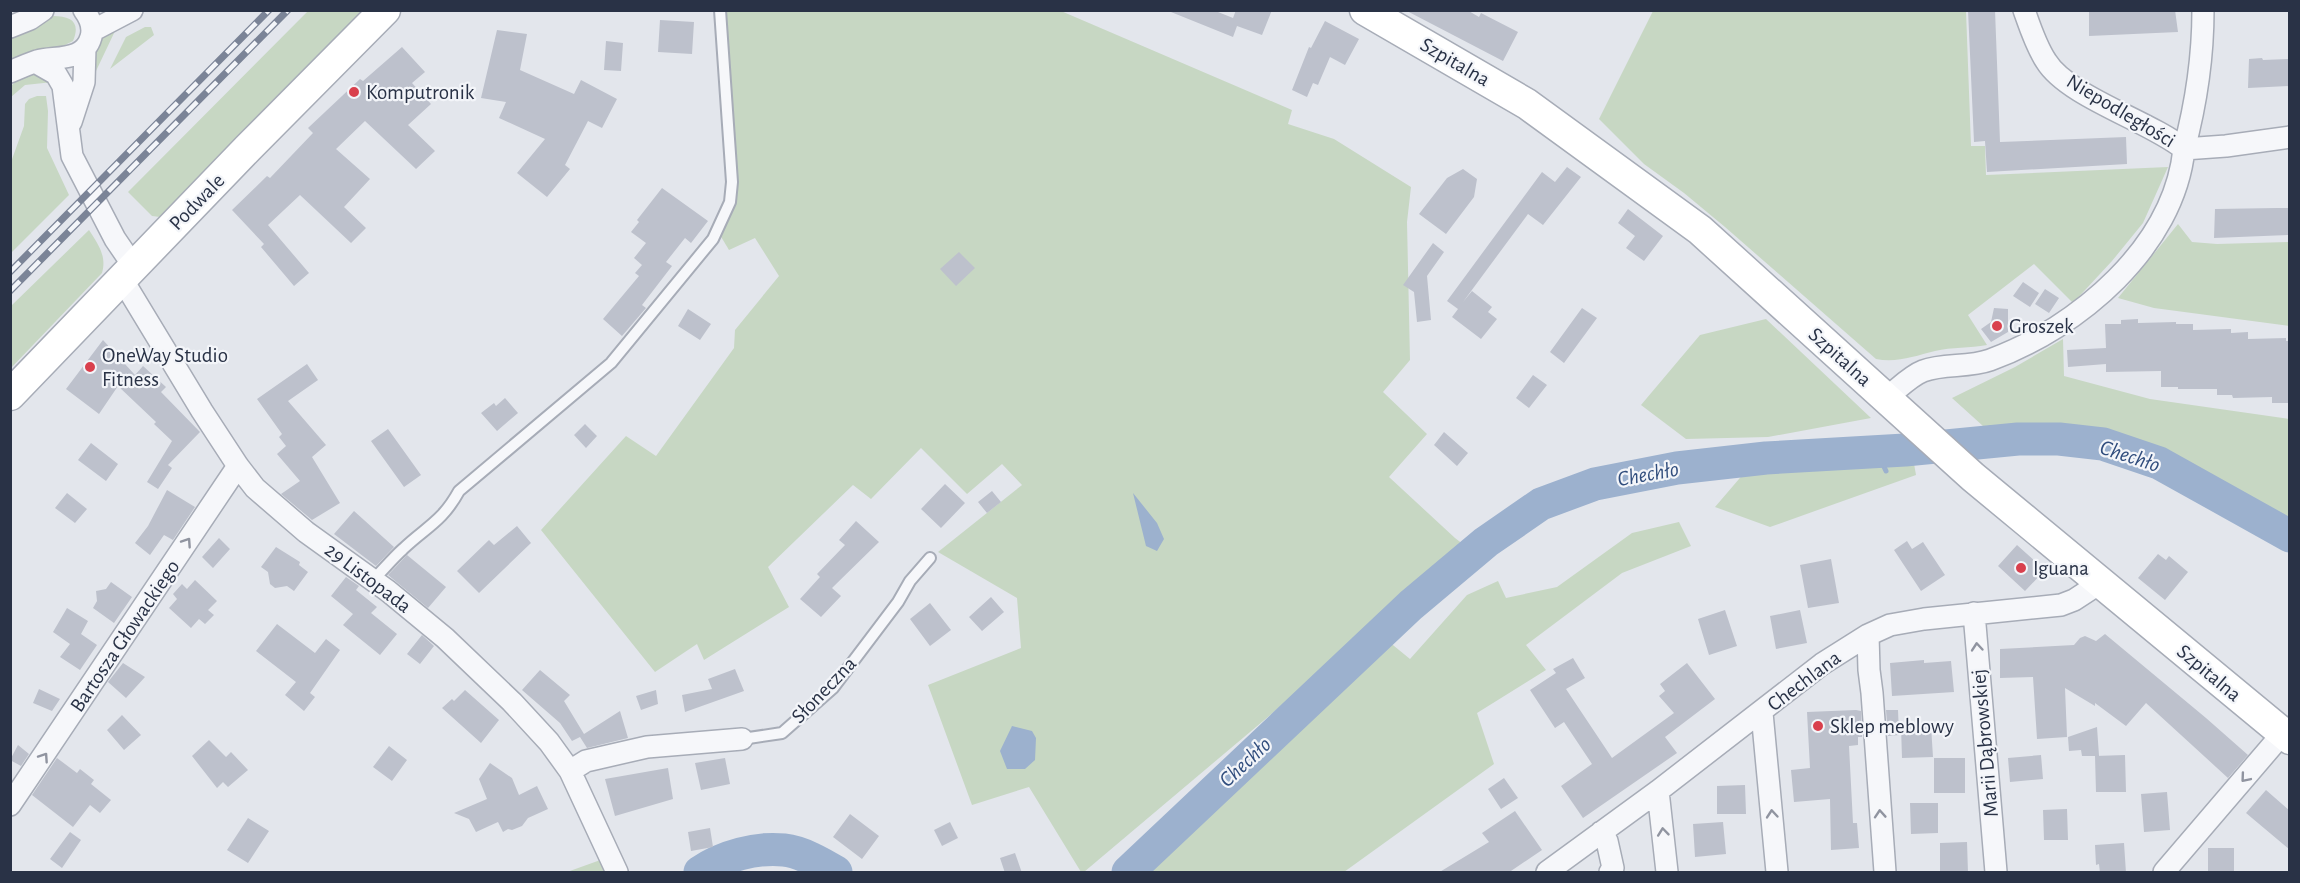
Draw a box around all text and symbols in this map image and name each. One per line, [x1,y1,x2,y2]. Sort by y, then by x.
street label: Szpitalna [1417,34,1494,90]
street label: Niepodległości [2063,70,2179,152]
place label: Komputronik [366,82,475,103]
marker: Komputronik [347,85,361,99]
street label: Podwale [165,170,229,234]
place label: Groszek [2009,316,2074,337]
marker: Groszek [1990,319,2004,333]
street label: Szpitalna [1805,324,1876,391]
place label: OneWay Studio Fitness [102,345,228,390]
marker: OneWay Studio Fitness [83,360,97,374]
water label: Chechło [2097,436,2163,476]
water label: Chechło [1616,458,1680,490]
one-way arrow [180,538,191,549]
street label: 29 Listopada [321,539,415,617]
street label: Bartosza Głowackiego [66,556,184,716]
place label: Iguana [2033,558,2089,579]
marker: Iguana [2014,561,2028,575]
street label: Szpitalna [2173,640,2245,706]
one-way arrow [1971,642,1984,651]
street label: Chechlana [1763,647,1845,715]
street label: Słoneczna [788,653,861,727]
street label: Marii Dąbrowskiej [1968,668,2002,818]
place label: Sklep meblowy [1830,716,1954,737]
marker: Sklep meblowy [1811,719,1825,733]
water label: Chechło [1215,733,1275,791]
one-way arrow [37,753,48,764]
one-way arrow [2241,771,2252,782]
one-way arrow [1765,810,1778,819]
one-way arrow [1874,810,1887,819]
one-way arrow [1657,827,1670,836]

